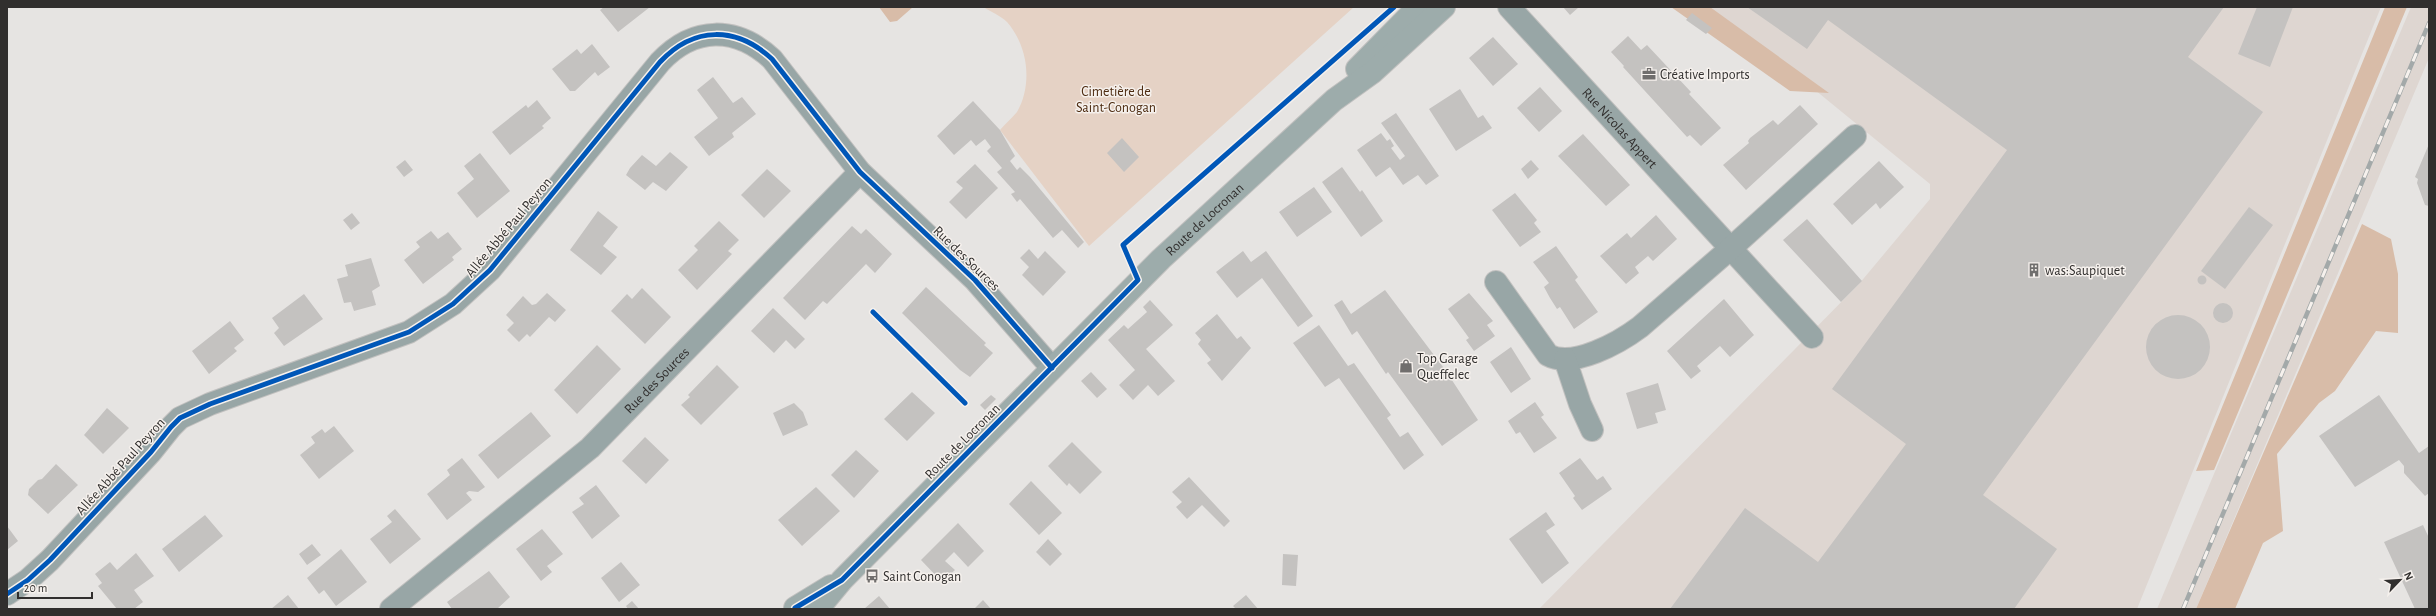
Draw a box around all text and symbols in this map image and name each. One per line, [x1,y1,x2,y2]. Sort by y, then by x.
office icon: Créative Imports [1641,66,1657,82]
place label: Créative Imports [1660,68,1750,82]
park label: Cimetière de Saint-Conogan [1076,85,1156,115]
street label: Rue Nicolas Appert [1579,86,1660,172]
street label: Allée Abbé Paul Peyron [463,175,554,280]
street label: Route de Locronan [1163,181,1247,259]
street label: Rue des Sources [930,224,1002,294]
building icon: was:Saupiquet [2026,262,2042,278]
place label: was:Saupiquet [2045,264,2125,278]
street label: Rue des Sources [622,345,692,417]
place label: Top Garage Queffelec [1417,352,1478,382]
shop icon: Top Garage Queffelec [1398,358,1414,374]
street label: Route de Locronan [922,401,1003,482]
street label: Allée Abbé Paul Peyron [74,415,168,518]
north arrow [2380,560,2420,600]
bus stop icon: Saint Conogan [864,568,880,584]
place label: Saint Conogan [883,570,961,584]
text: N [2402,570,2415,582]
scale bar [18,574,92,600]
text: 20 m [24,582,47,594]

